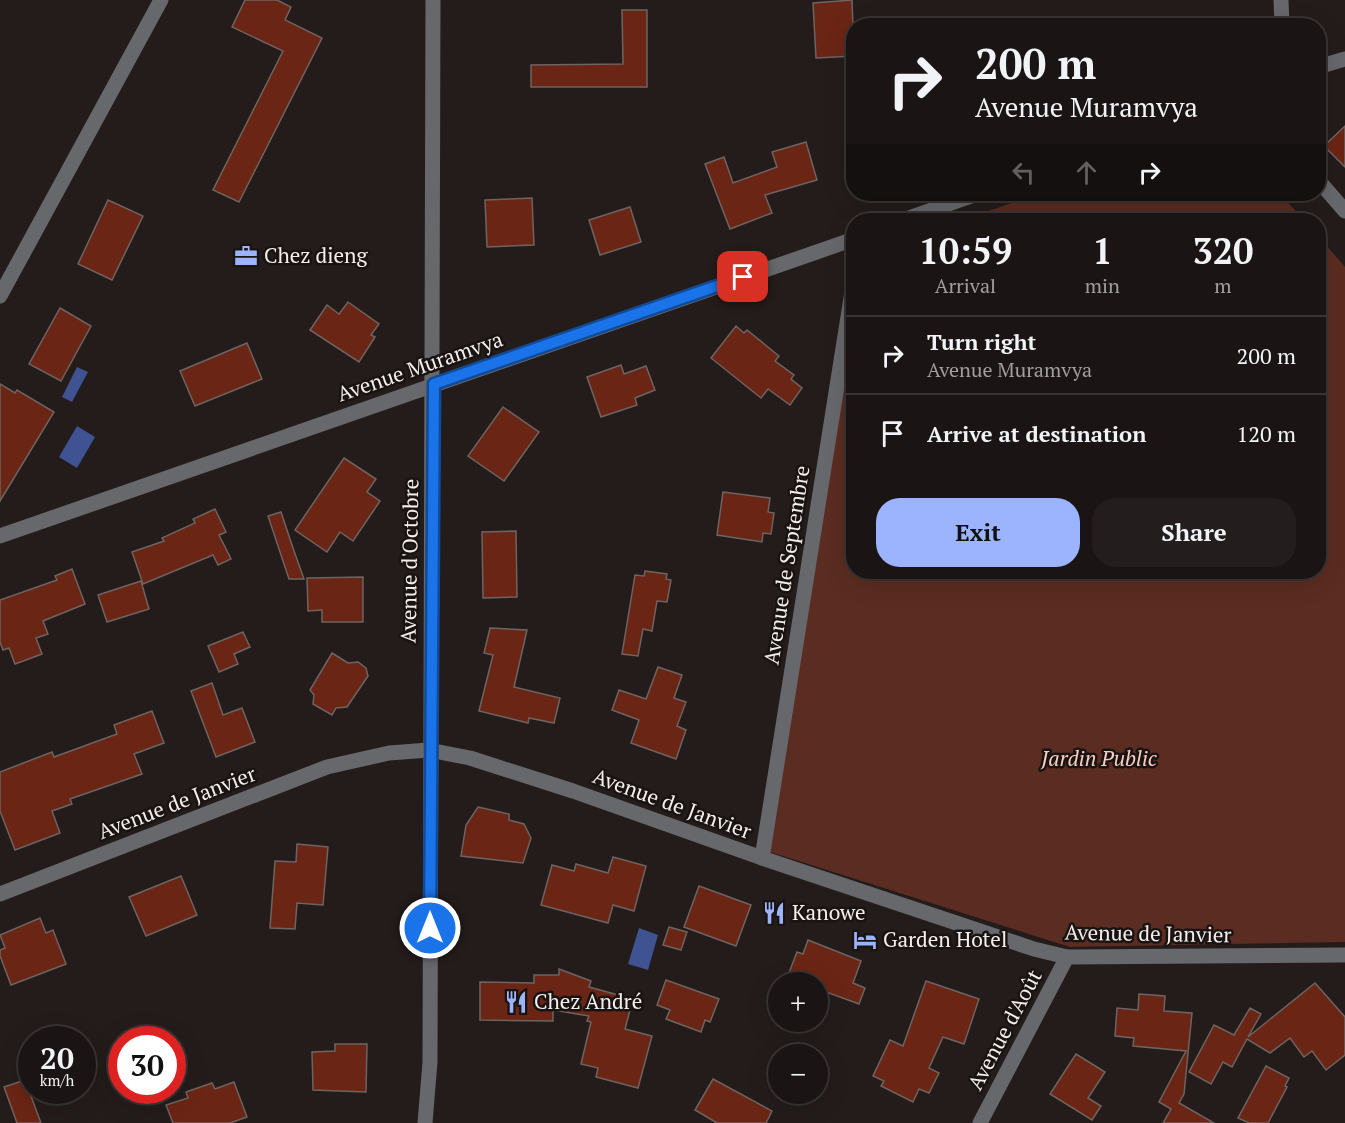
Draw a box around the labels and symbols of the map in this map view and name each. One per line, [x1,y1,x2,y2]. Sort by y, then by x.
place label: Chez dieng [264,241,369,269]
office icon: Chez dieng [233,243,259,269]
pin [717,251,768,302]
street label: Avenue Muramvya [333,324,507,408]
street label: Avenue de Septembre [756,463,816,666]
street label: Avenue d'Octobre [394,479,424,643]
park label: Jardin Public [1040,744,1158,772]
street label: Avenue de Janvier [94,759,260,845]
street label: Avenue de Janvier [589,761,756,845]
position arrow [398,896,462,960]
place label: Kanowe [792,898,866,926]
restaurant icon: Kanowe [761,900,787,926]
street label: Avenue de Janvier [1064,918,1232,948]
place label: Garden Hotel [883,925,1007,953]
hotel icon: Garden Hotel [852,927,878,953]
street label: Avenue d'Août [961,964,1048,1095]
place label: Chez André [534,987,642,1015]
restaurant icon: Chez André [503,989,529,1015]
speed limit sign: 30 [108,1026,186,1104]

